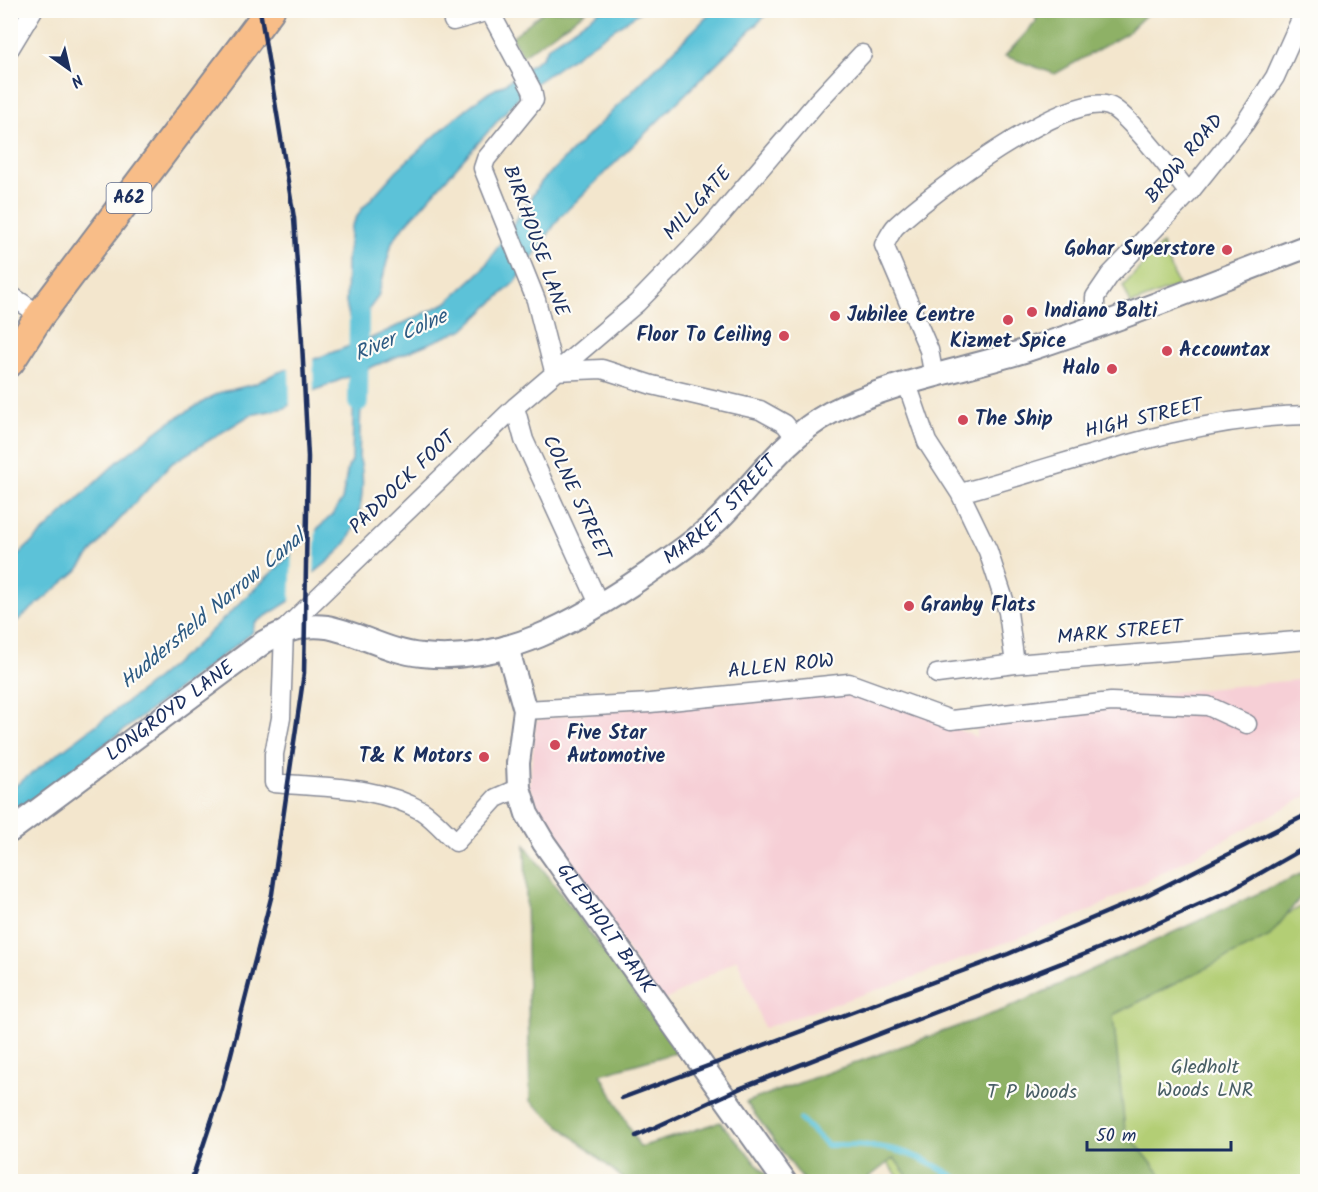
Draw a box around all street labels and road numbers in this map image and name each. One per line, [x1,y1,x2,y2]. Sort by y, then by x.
street label: BROW ROAD [1138,107,1232,211]
street label: MILLGATE [656,159,741,248]
street label: BIRKHOUSE LANE [493,161,578,322]
road number: A62 [106,183,152,213]
street label: HIGH STREET [1082,389,1208,448]
street label: PADDOCK FOOT [342,422,466,543]
street label: COLNE STREET [533,430,620,568]
street label: MARKET STREET [657,446,787,574]
street label: MARK STREET [1056,611,1187,654]
street label: ALLEN ROW [726,646,836,688]
street label: LONGROYD LANE [99,652,243,770]
street label: GLEDHOLT BANK [547,857,663,1001]

